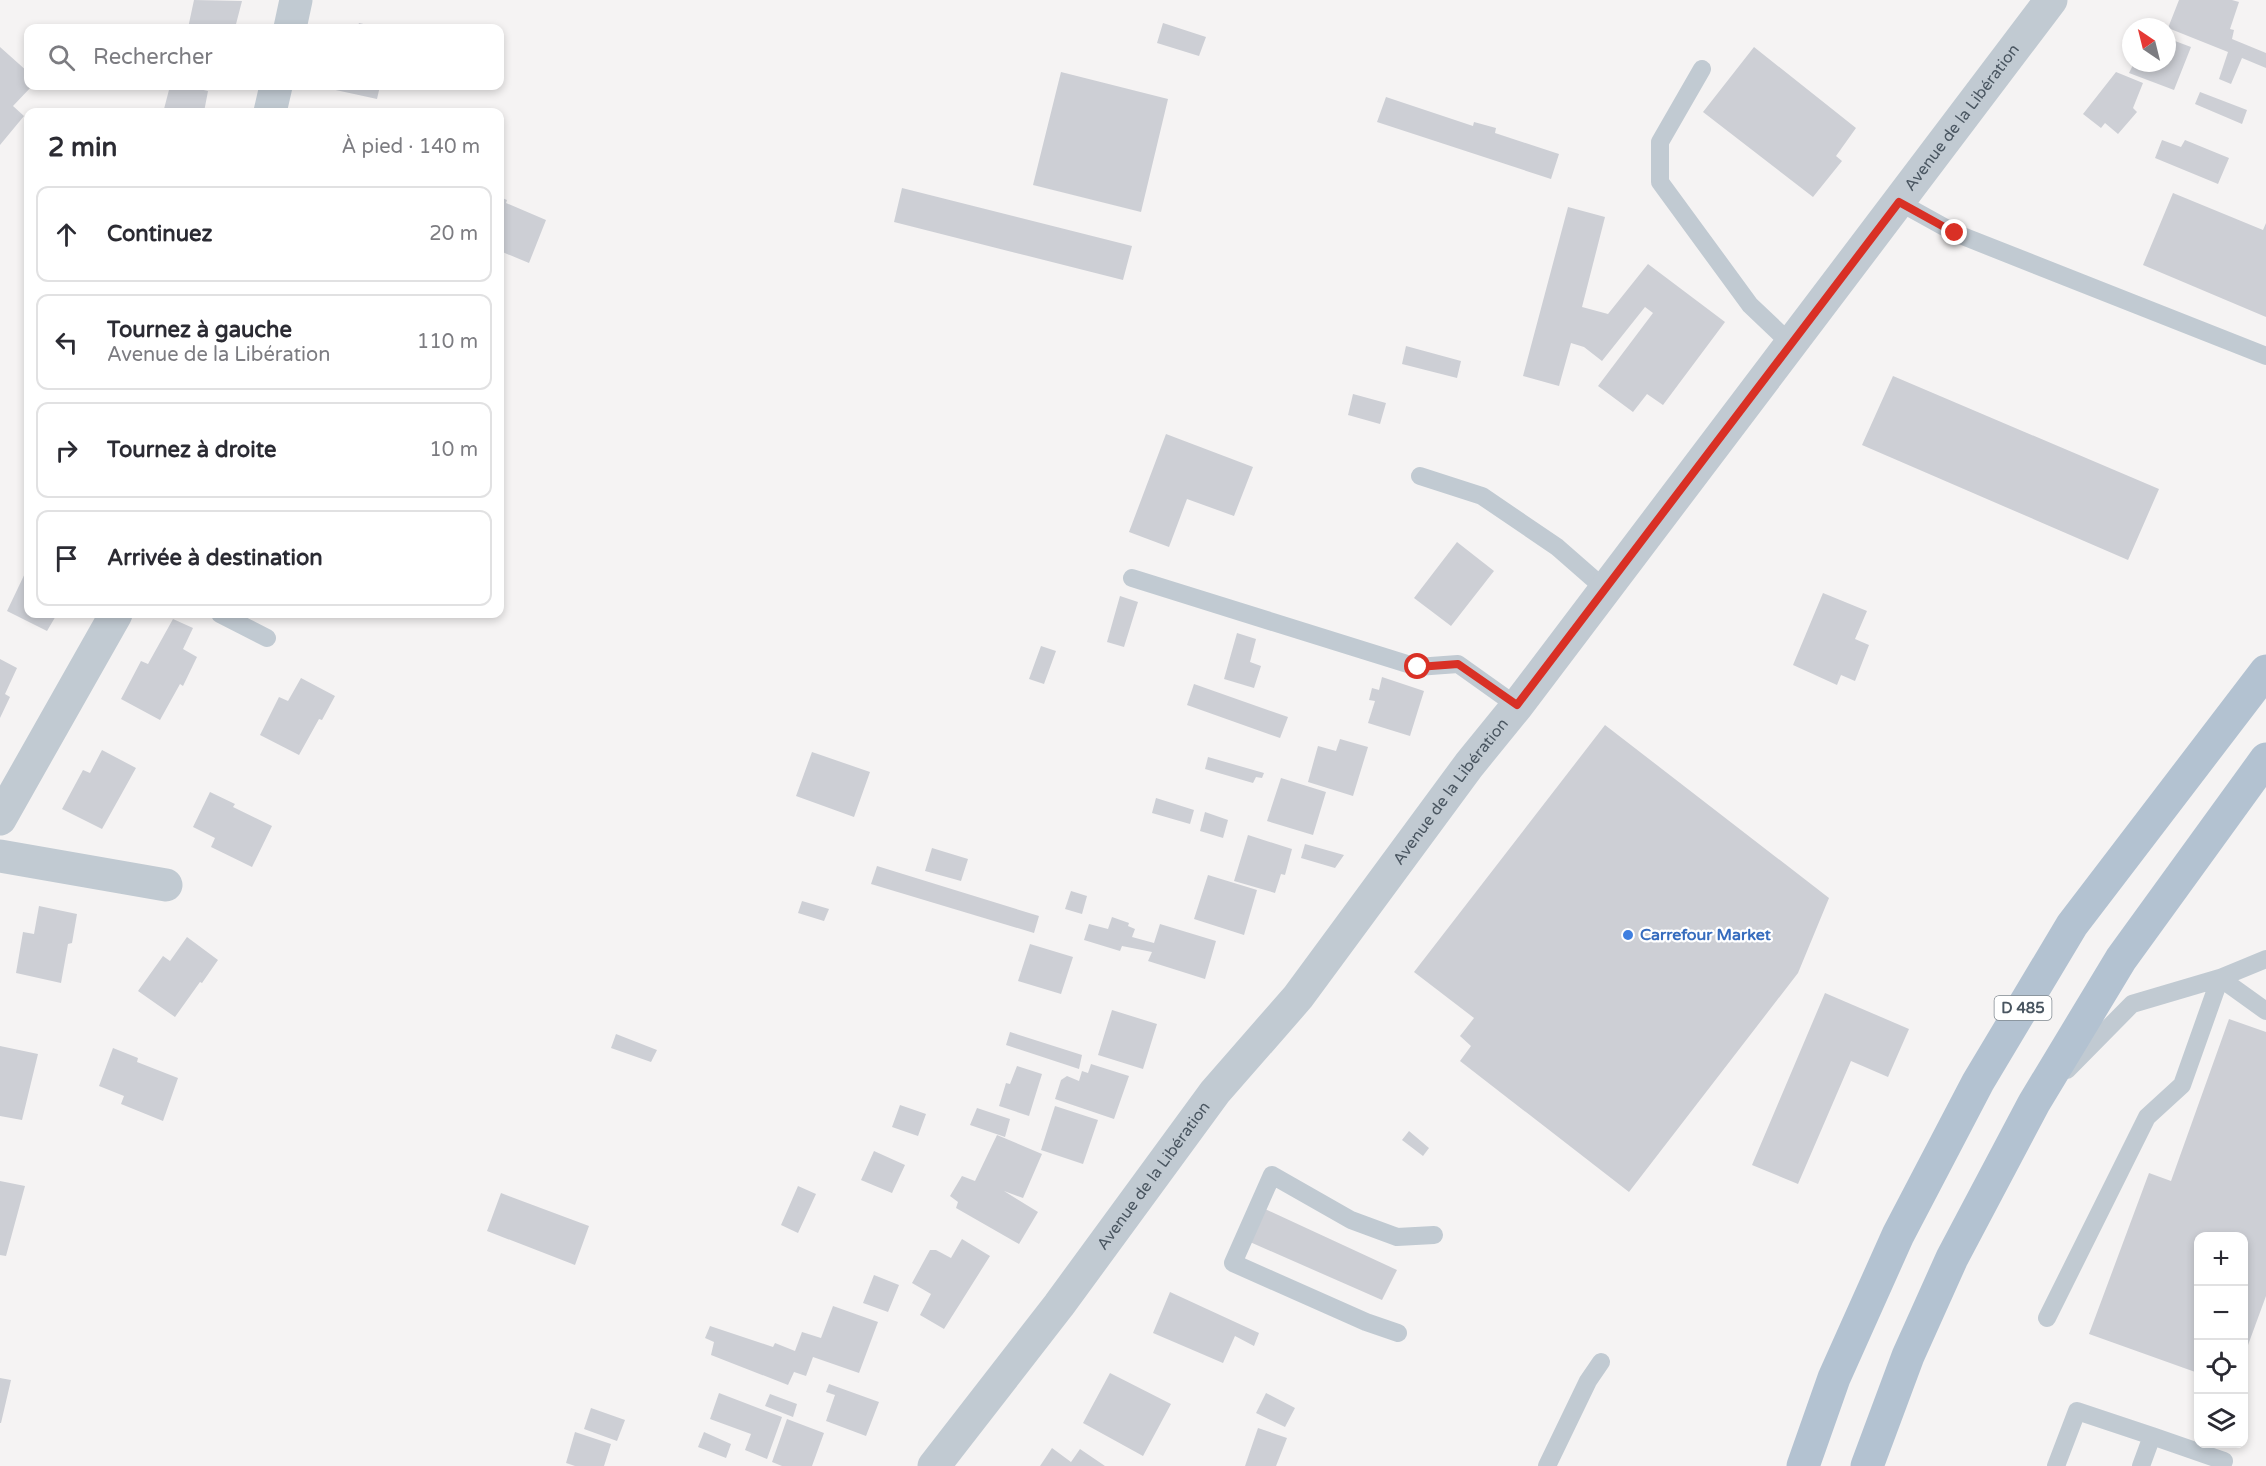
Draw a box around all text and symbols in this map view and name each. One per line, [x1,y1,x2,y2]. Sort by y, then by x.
north arrow [2122,18,2176,72]
search box [24,24,504,90]
street label: Avenue de la Libération [1900,40,2024,195]
icon: search [45,41,78,74]
text: Rechercher [93,44,213,70]
text: 2 min [48,132,117,163]
text: À pied · 140 m [342,135,480,159]
icon: ahead [50,218,83,251]
route end [1941,219,1967,245]
text: Continuez [107,221,212,247]
text: 20 m [429,222,478,246]
text: Tournez à gauche [107,317,292,343]
icon: left [50,326,83,359]
text: 110 m [417,330,478,354]
text: Avenue de la Libération [107,343,330,367]
icon: right [50,434,83,467]
text: Tournez à droite [107,437,276,463]
text: 10 m [429,438,478,462]
icon: arrive [50,542,83,575]
text: Arrivée à destination [107,545,323,571]
route start [1404,653,1430,679]
street label: Avenue de la Libération [1389,714,1513,869]
place label: Carrefour Market [1640,925,1772,945]
marker: Carrefour Market [1621,928,1635,942]
road number: D 485 [1994,996,2052,1020]
street label: Avenue de la Libération [1093,1098,1215,1254]
map controls [2194,1232,2248,1448]
button: + [2194,1232,2248,1286]
button: − [2194,1286,2248,1340]
button: locate [2194,1340,2248,1394]
button: layers [2194,1394,2248,1448]

